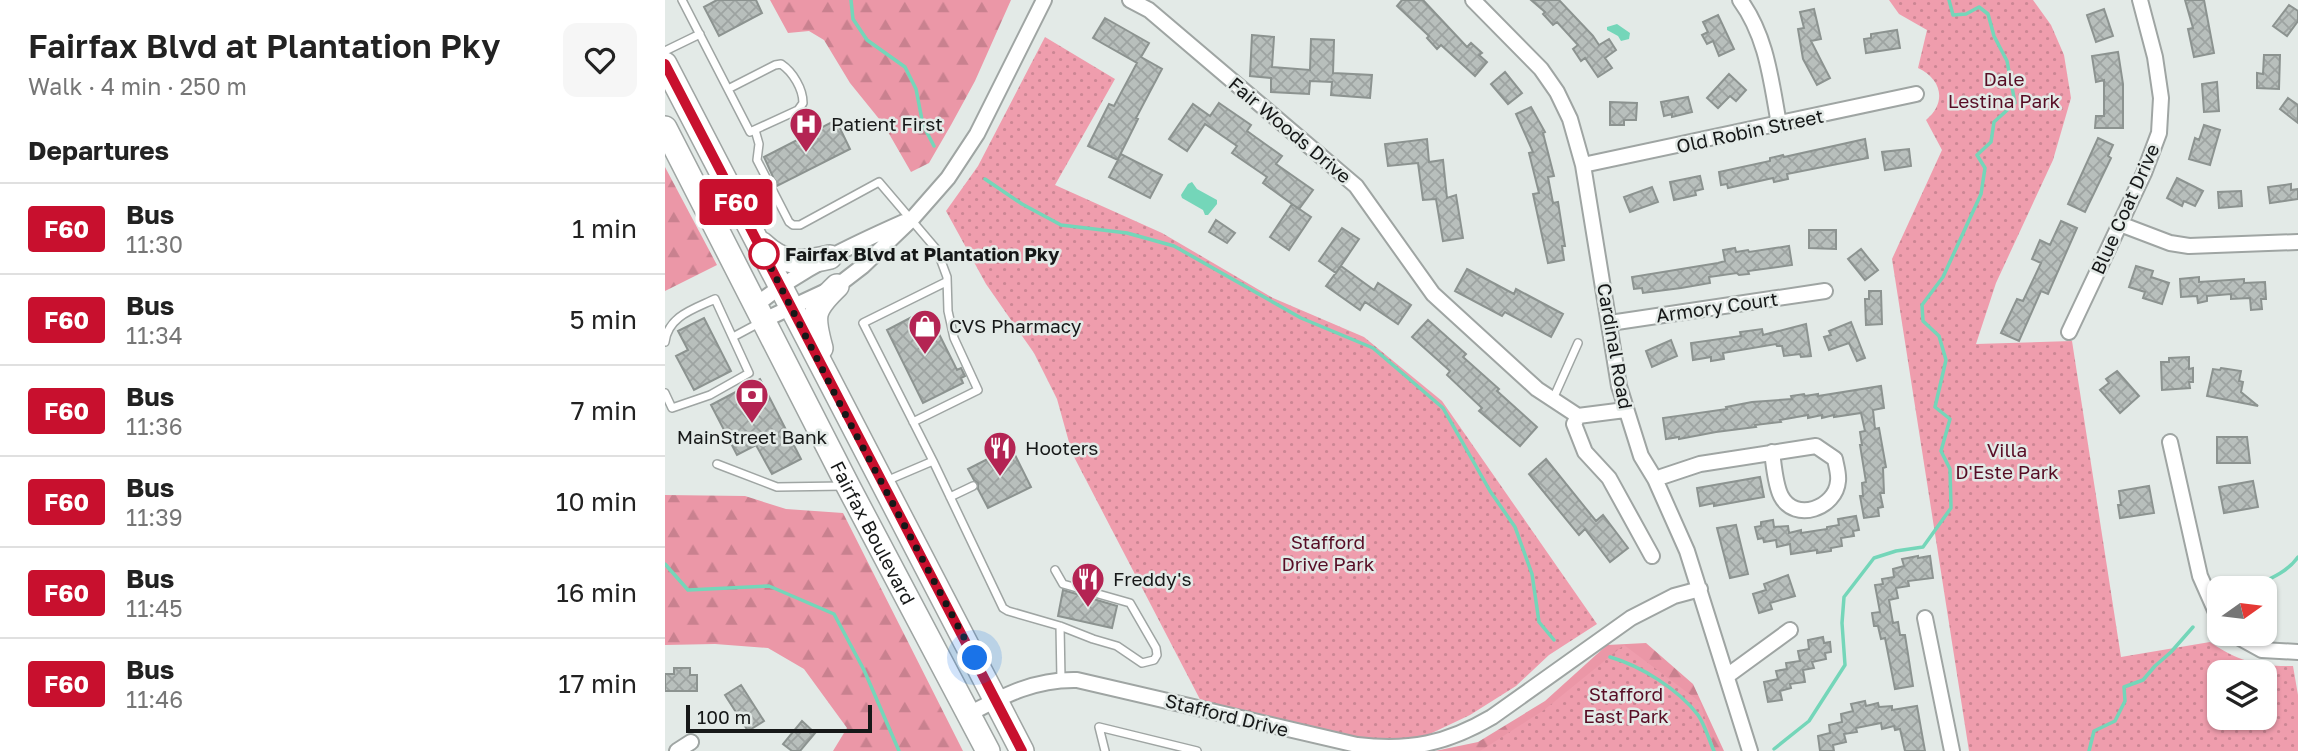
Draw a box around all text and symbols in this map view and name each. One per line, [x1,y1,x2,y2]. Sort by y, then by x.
button: heart [563,23,637,97]
text: Fairfax Blvd at Plantation Pky [28,26,500,65]
park label: Dale Lestina Park [1948,67,2061,112]
text: Walk · 4 min · 250 m [28,72,247,100]
street label: Fair Woods Drive [1224,72,1356,188]
street label: Old Robin Street [1674,104,1826,157]
hospital icon: Patient First [787,105,825,154]
place label: Patient First [831,112,943,135]
text: Departures [28,135,169,166]
street label: Blue Coat Drive [2085,140,2164,278]
line badge: F60 [696,179,776,225]
text: F60 [713,187,759,216]
text: Bus [126,199,174,230]
text: 1 min [572,213,637,244]
text: F60 [44,214,89,243]
text: 11:30 [126,230,183,258]
marker: Fairfax Blvd at Plantation Pky [749,239,779,269]
place label: Fairfax Blvd at Plantation Pky [785,242,1060,265]
street label: Cardinal Road [1593,281,1638,411]
street label: Armory Court [1654,287,1779,326]
text: Bus [126,290,174,321]
text: 5 min [569,304,637,335]
text: F60 [44,305,89,334]
shop icon: CVS Pharmacy [906,307,944,356]
place label: CVS Pharmacy [949,314,1082,337]
text: 11:34 [126,321,183,349]
bank icon: MainStreet Bank [733,376,771,425]
text: Bus [126,381,174,412]
text: 7 min [571,395,637,426]
text: F60 [44,396,89,425]
text: 11:36 [126,412,183,440]
place label: MainStreet Bank [677,425,828,448]
restaurant icon: Hooters [981,429,1019,478]
place label: Hooters [1025,436,1098,459]
park label: Villa D'Este Park [1955,438,2059,483]
street label: Fairfax Boulevard [826,457,920,608]
text: Bus [126,472,174,503]
text: 10 min [556,486,637,517]
text: F60 [44,487,89,516]
text: 11:39 [126,503,183,531]
park label: Stafford Drive Park [1282,530,1375,575]
restaurant icon: Freddy's [1069,560,1107,609]
text: Bus [126,563,174,594]
place label: Freddy's [1113,567,1192,590]
north arrow [2207,576,2277,646]
map controls [2207,576,2277,730]
text: 16 min [556,577,637,608]
text: F60 [44,578,89,607]
text: 11:45 [126,594,183,622]
your location [957,640,992,675]
text: Bus [126,654,174,685]
button: layers [2207,660,2277,730]
text: 17 min [558,668,637,699]
text: F60 [44,669,89,698]
park label: Stafford East Park [1583,682,1669,727]
text: 11:46 [126,685,183,713]
street label: Stafford Drive [1163,688,1291,741]
scale bar [686,702,871,734]
text: 100 m [697,705,751,728]

